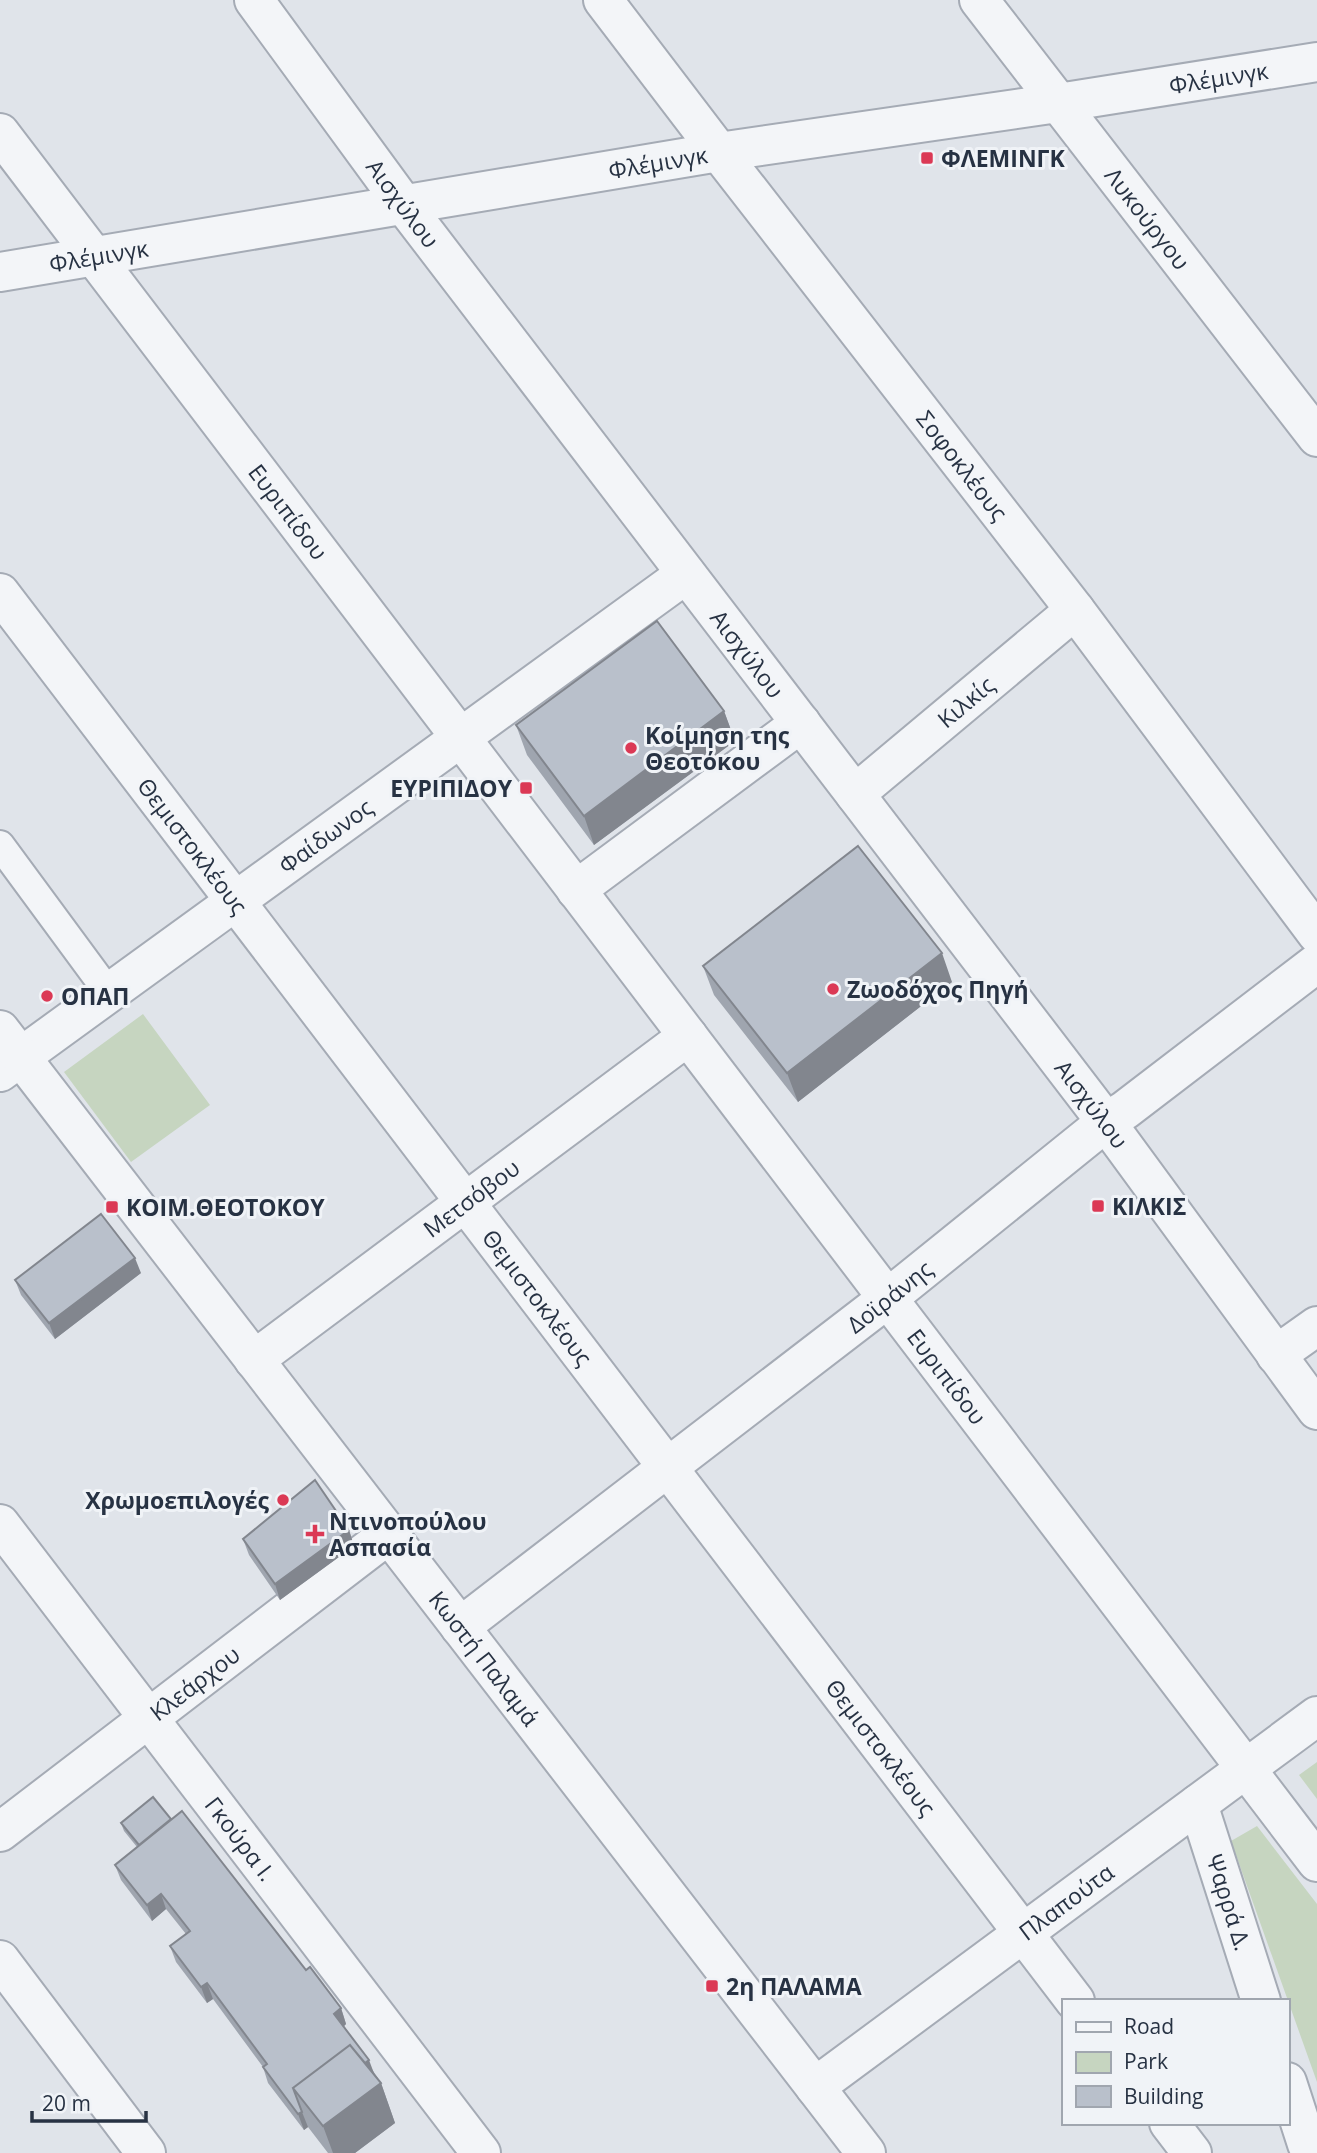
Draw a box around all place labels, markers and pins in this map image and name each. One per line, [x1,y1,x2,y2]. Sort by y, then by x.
place label: ΦΛΕΜΙΝΓΚ [941,142,1066,174]
marker: ΦΛΕΜΙΝΓΚ [919,150,935,166]
place label: Κοίμηση της Θεοτόκου [645,719,790,777]
marker: Κοίμηση της Θεοτόκου [623,740,639,756]
place label: ΕΥΡΙΠΙΔΟΥ [390,772,513,804]
marker: ΕΥΡΙΠΙΔΟΥ [518,780,534,796]
place label: Ζωοδόχος Πηγή [847,973,1029,1005]
place label: ΟΠΑΠ [61,980,129,1012]
marker: Ζωοδόχος Πηγή [825,981,841,997]
marker: ΟΠΑΠ [39,988,55,1004]
place label: ΚΙΛΚΙΣ [1112,1190,1186,1222]
place label: ΚΟΙΜ.ΘΕΟΤΟΚΟΥ [126,1191,325,1223]
marker: ΚΙΛΚΙΣ [1090,1198,1106,1214]
marker: ΚΟΙΜ.ΘΕΟΤΟΚΟΥ [104,1199,120,1215]
place label: Χρωμοεπιλογές [85,1484,270,1516]
marker: Χρωμοεπιλογές [275,1492,291,1508]
place label: Ντινοπούλου Ασπασία [329,1505,487,1563]
marker: Ντινοπούλου Ασπασία [307,1526,323,1542]
place label: 2η ΠΑΛΑΜΑ [726,1970,862,2002]
marker: 2η ΠΑΛΑΜΑ [704,1978,720,1994]

